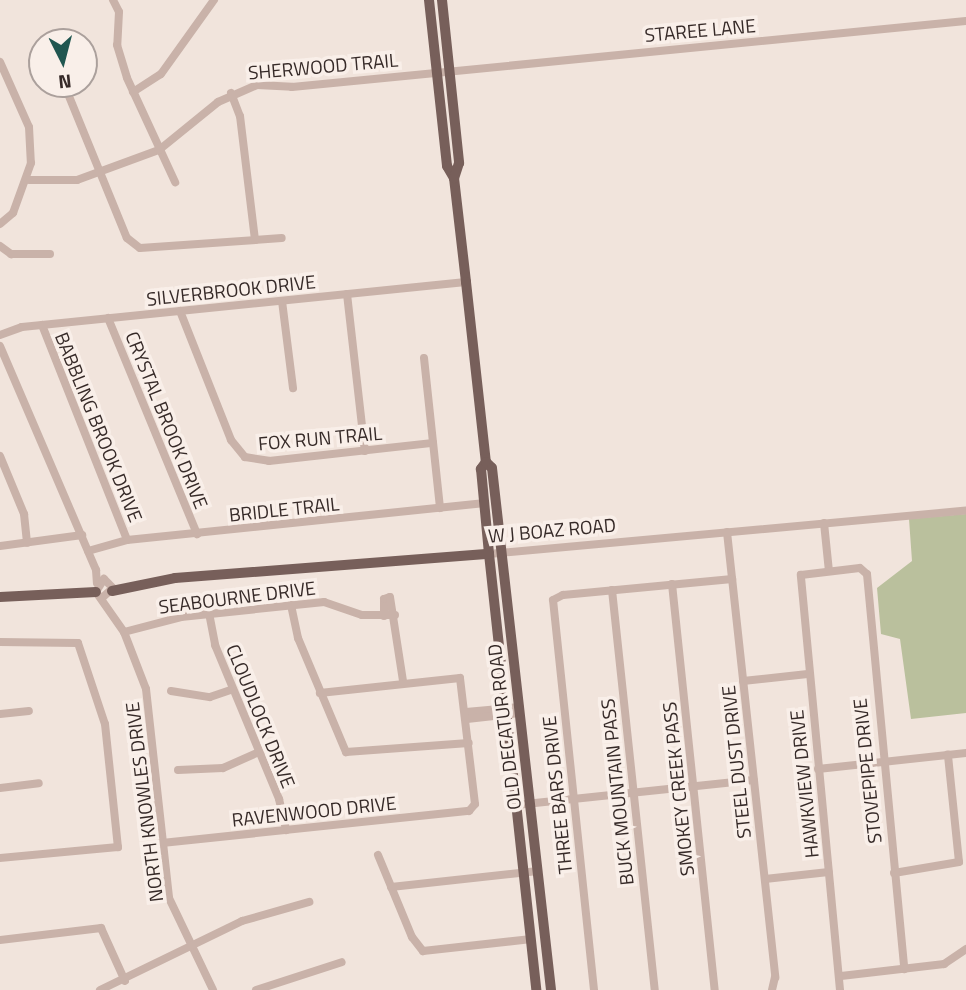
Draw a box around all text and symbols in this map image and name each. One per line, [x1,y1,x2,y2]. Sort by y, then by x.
street label: STAREE LANE [644,14,756,46]
north arrow [28,28,98,98]
street label: SHERWOOD TRAIL [247,48,399,84]
text: N [57,67,73,98]
street label: SILVERBROOK DRIVE [145,270,317,310]
street label: CRYSTAL BROOK DRIVE [121,328,213,512]
street label: BABBLING BROOK DRIVE [51,329,147,525]
street label: FOX RUN TRAIL [257,421,383,455]
street label: BRIDLE TRAIL [228,492,340,526]
street label: W J BOAZ ROAD [487,513,617,547]
street label: SEABOURNE DRIVE [157,576,317,618]
street label: CLOUDLOCK DRIVE [222,641,300,791]
street label: OLD DECATUR ROAD [482,643,526,811]
street label: STEEL DUST DRIVE [717,684,755,840]
street label: STOVEPIPE DRIVE [848,697,886,845]
street label: BUCK MOUNTAIN PASS [596,698,638,886]
street label: NORTH KNOWLES DRIVE [120,701,168,903]
street label: SMOKEY CREEK PASS [658,701,698,877]
street label: HAWKVIEW DRIVE [785,709,823,859]
street label: THREE BARS DRIVE [537,715,577,875]
street label: RAVENWOOD DRIVE [231,791,397,831]

